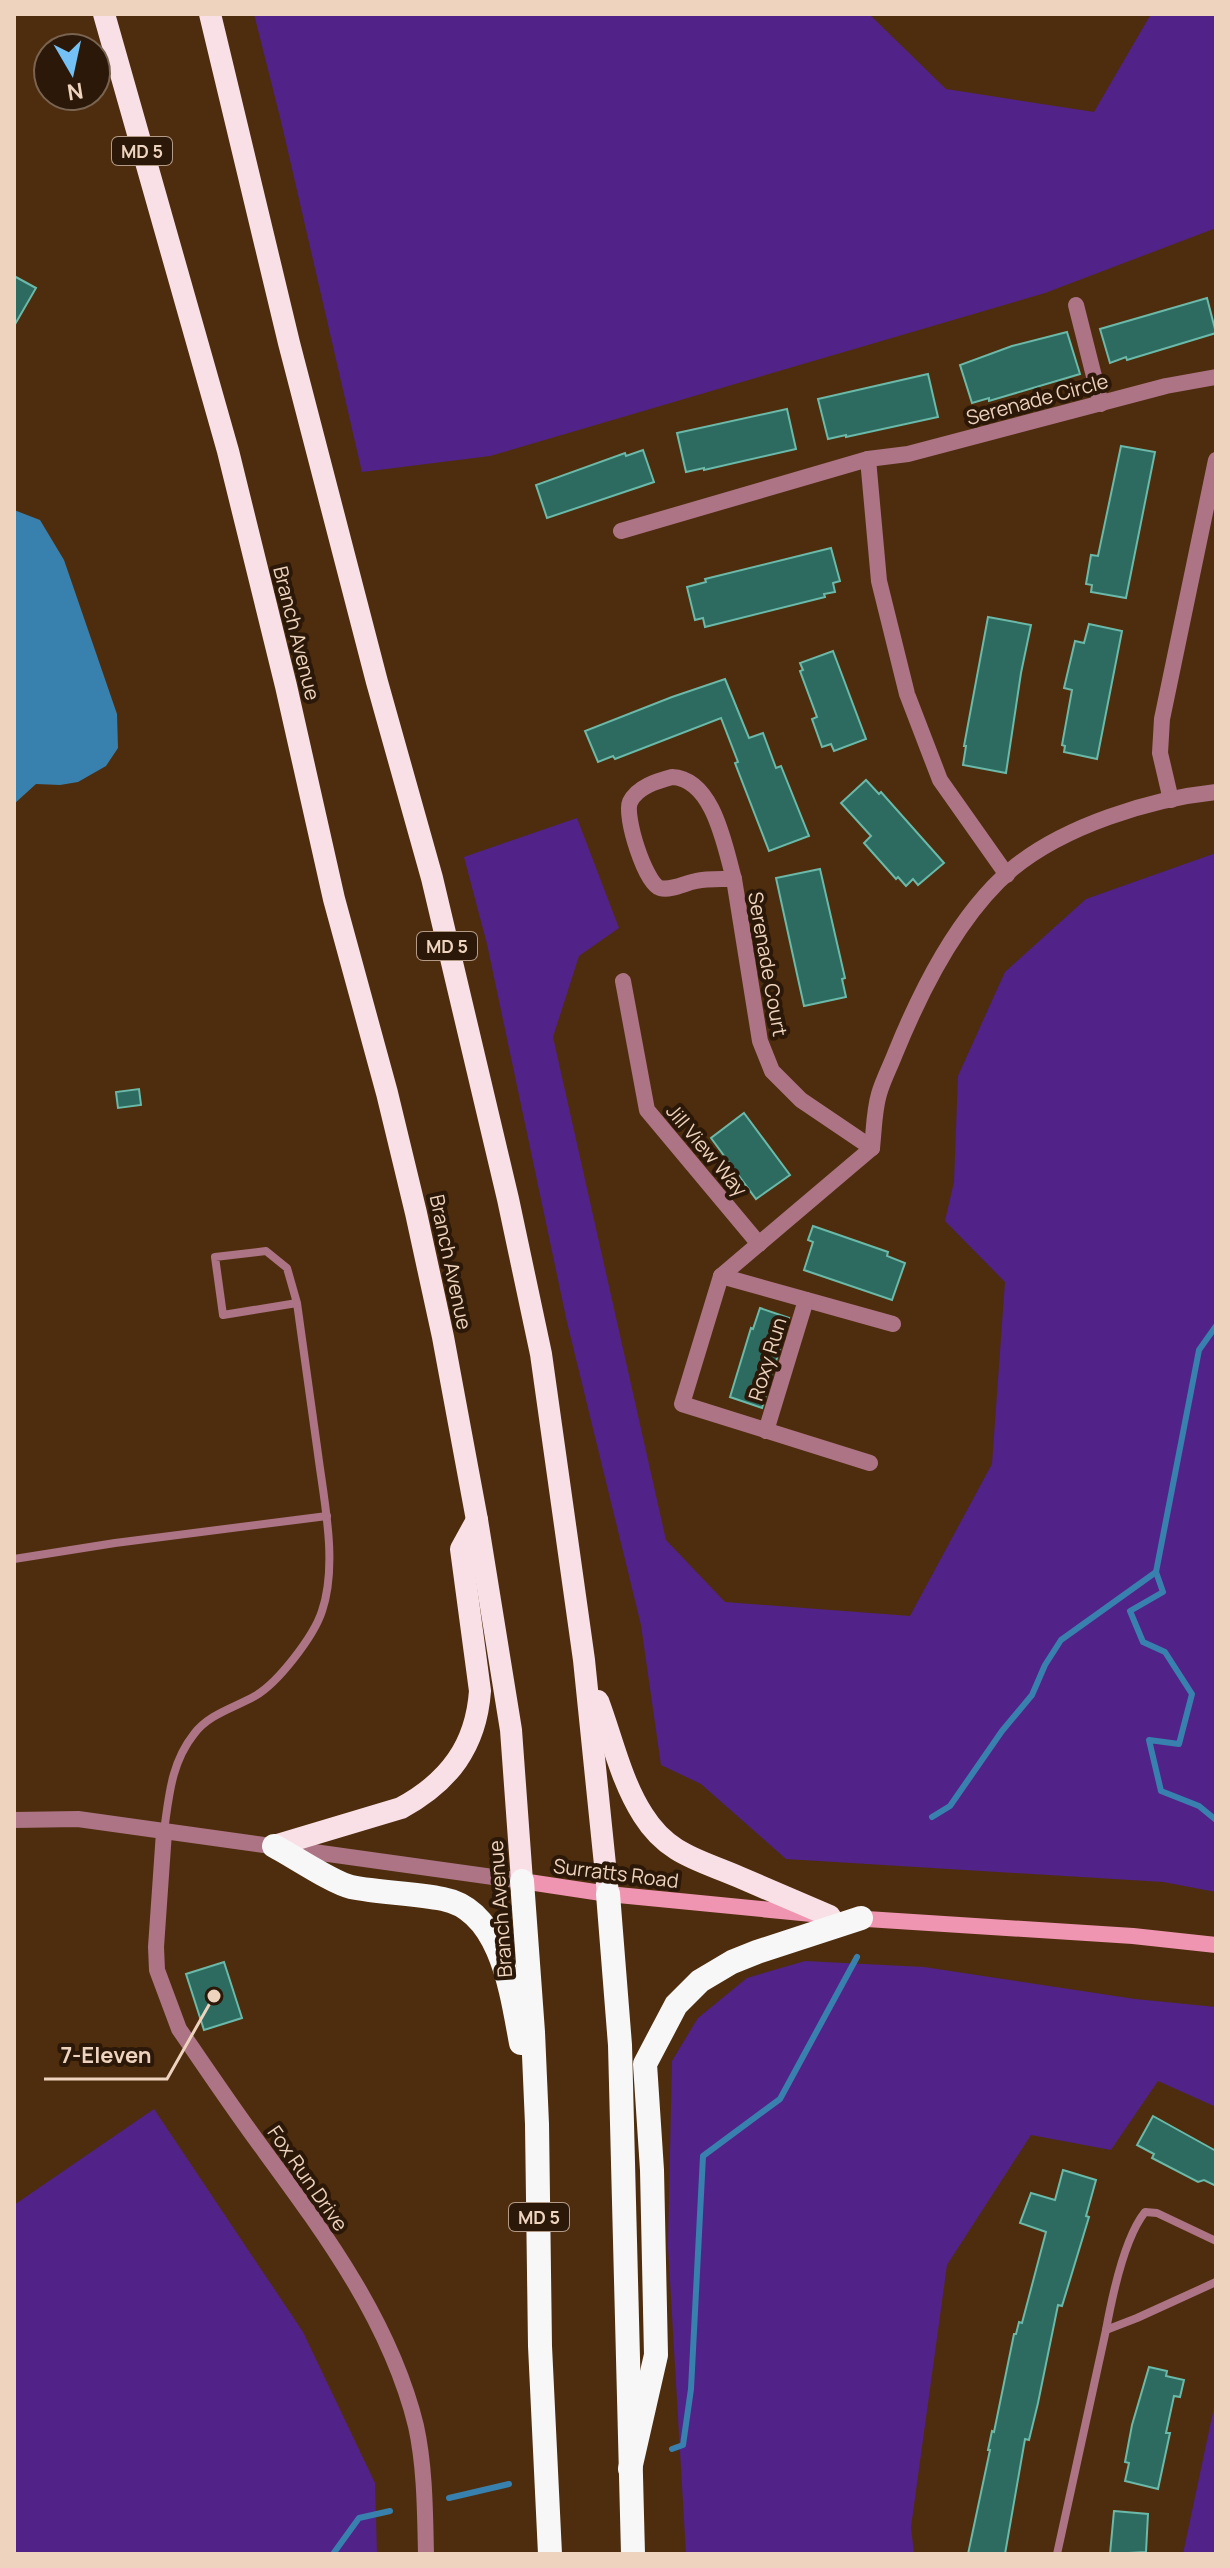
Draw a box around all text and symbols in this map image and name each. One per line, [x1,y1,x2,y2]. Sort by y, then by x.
north arrow [32,32,112,112]
text: N [65,76,85,108]
road number: MD 5 [112,137,172,165]
street label: Serenade Circle [963,367,1111,431]
street label: Branch Avenue [267,563,327,703]
street label: Serenade Court [742,890,794,1038]
road number: MD 5 [417,932,477,960]
street label: Jill View Way [660,1098,754,1202]
street label: Branch Avenue [424,1192,478,1332]
street label: Roxy Run [742,1314,792,1404]
street label: Branch Avenue [482,1840,518,1978]
street label: Surratts Road [552,1852,680,1894]
callout: 7-Eleven [44,2033,167,2079]
text: 7-Eleven [60,2040,152,2070]
street label: Fox Run Drive [262,2120,354,2236]
road number: MD 5 [509,2203,569,2231]

